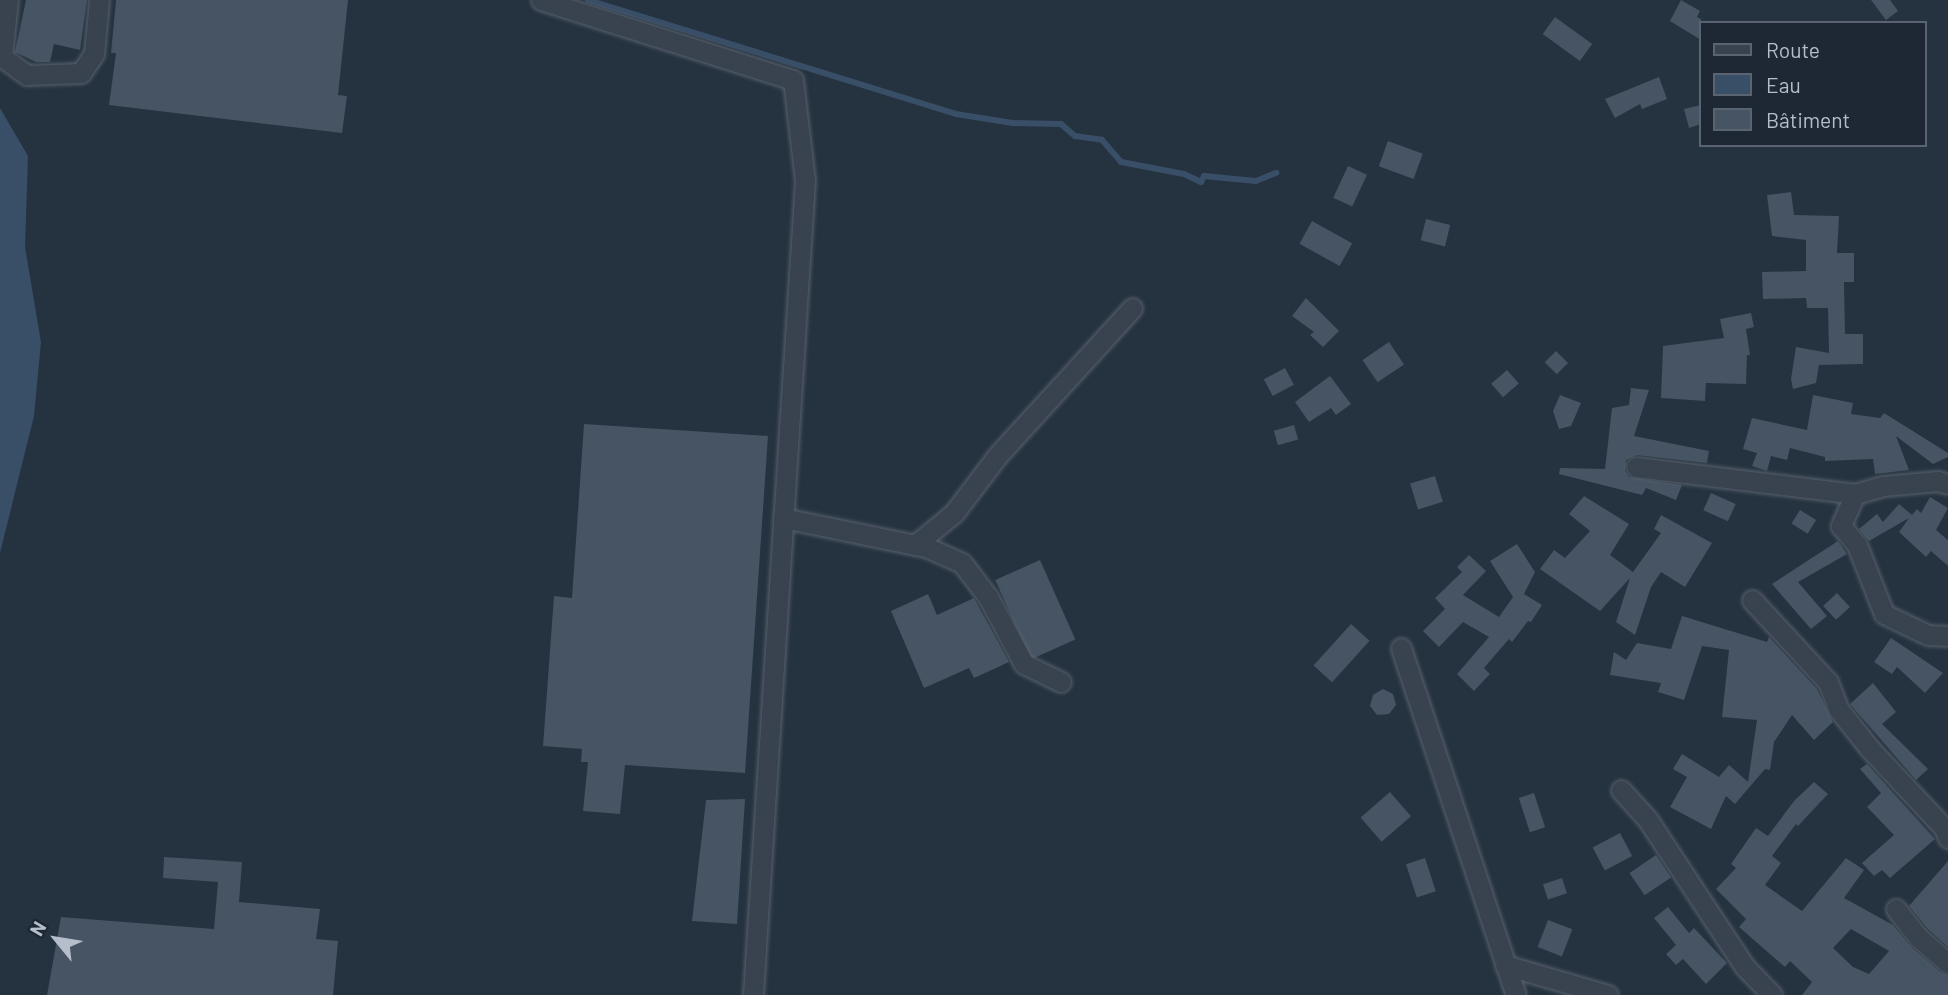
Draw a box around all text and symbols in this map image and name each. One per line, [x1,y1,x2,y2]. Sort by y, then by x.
legend [1700,21,1927,147]
text: Route [1766,37,1820,62]
text: Eau [1766,72,1801,97]
text: Bâtiment [1766,107,1850,132]
north arrow [21,904,91,974]
text: N [24,917,50,939]

